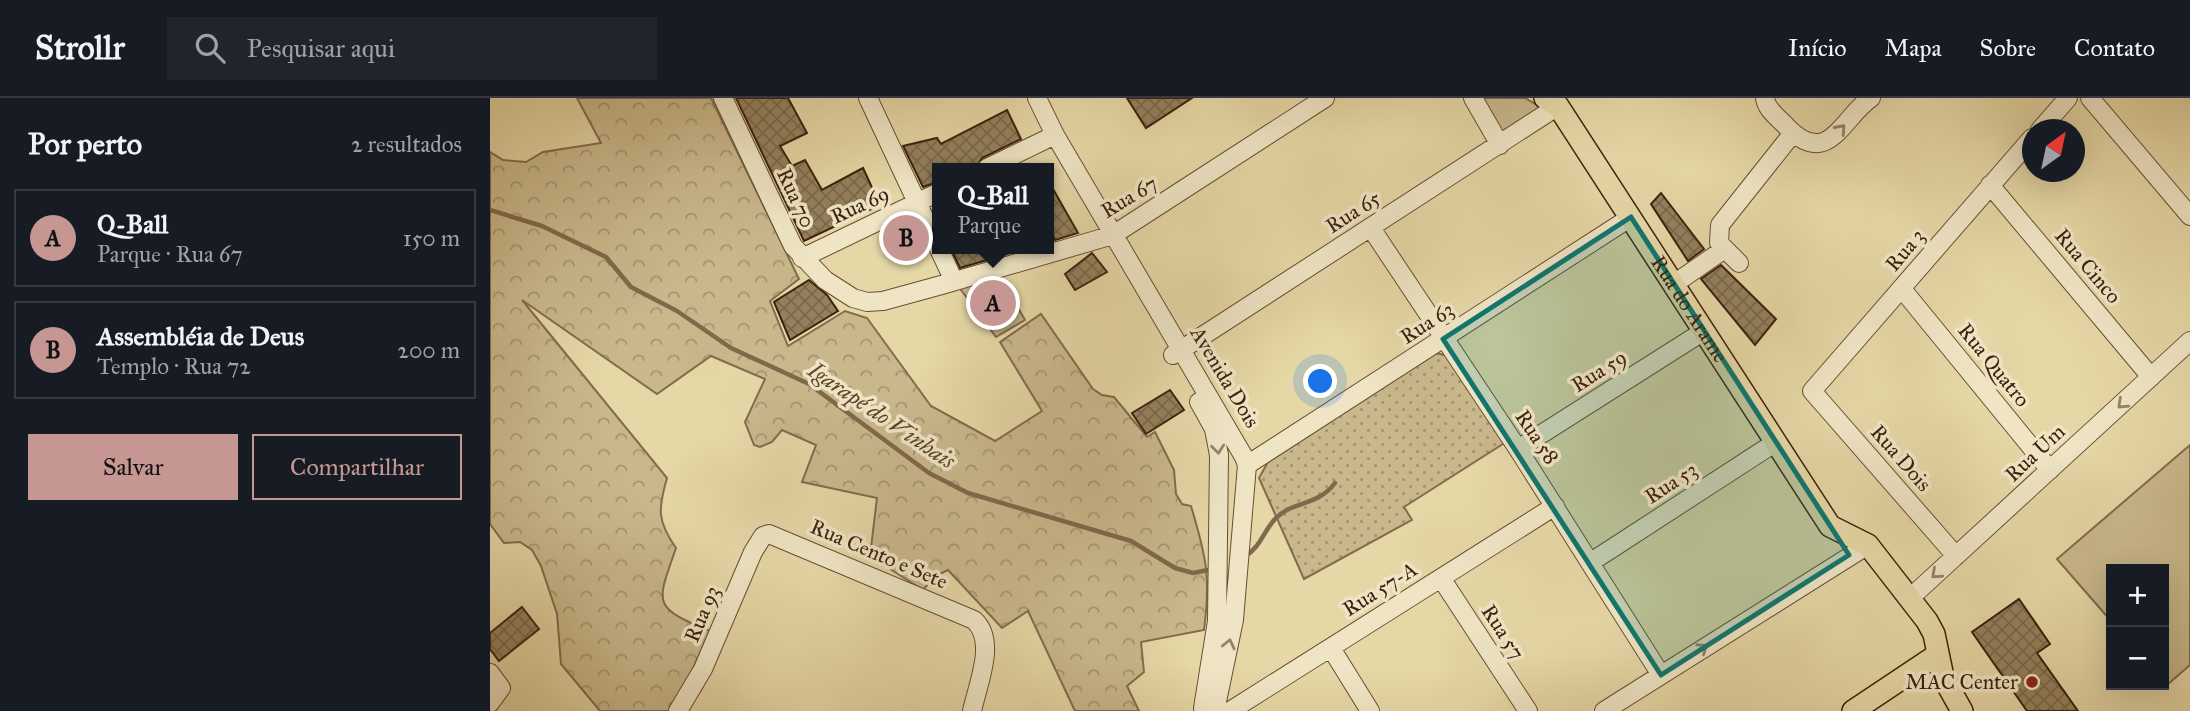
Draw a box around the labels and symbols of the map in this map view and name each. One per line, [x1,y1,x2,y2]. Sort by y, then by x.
north arrow [2022,119,2085,182]
one-way arrow [1833,124,1845,137]
street label: Rua 70 [771,164,821,232]
street label: Rua 67 [1096,170,1162,224]
street label: Rua 69 [827,180,893,230]
street label: Rua 65 [1321,185,1385,239]
pin: B [883,212,929,264]
street label: Rua 3 [1880,223,1930,277]
street label: Rua Cinco [2049,223,2127,309]
street label: Rua do Arame [1645,251,1734,367]
pin: A [970,277,1016,329]
street label: Rua 63 [1395,296,1459,350]
street label: Rua Quatro [1952,318,2036,412]
street label: Avenida Dois [1184,321,1265,432]
street label: Rua 59 [1567,344,1631,398]
water label: Igarapé do Vinhais [802,355,961,476]
your location [1303,364,1337,398]
one-way arrow [2117,395,2130,408]
street label: Rua 58 [1509,405,1565,469]
street label: Rua Um [1999,418,2071,487]
street label: Rua Dois [1865,419,1937,497]
one-way arrow [1210,444,1225,455]
street label: Rua 53 [1640,456,1702,510]
street label: Rua Cento e Sete [807,513,952,595]
street label: Rua 57-A [1338,556,1422,622]
one-way arrow [1931,566,1944,579]
street label: Rua 93 [679,582,725,646]
street label: Rua 57 [1476,600,1530,664]
one-way arrow [1220,638,1235,650]
one-way arrow [1696,643,1709,656]
place label: MAC Center [1905,669,2018,695]
marker: MAC Center [2024,674,2040,690]

